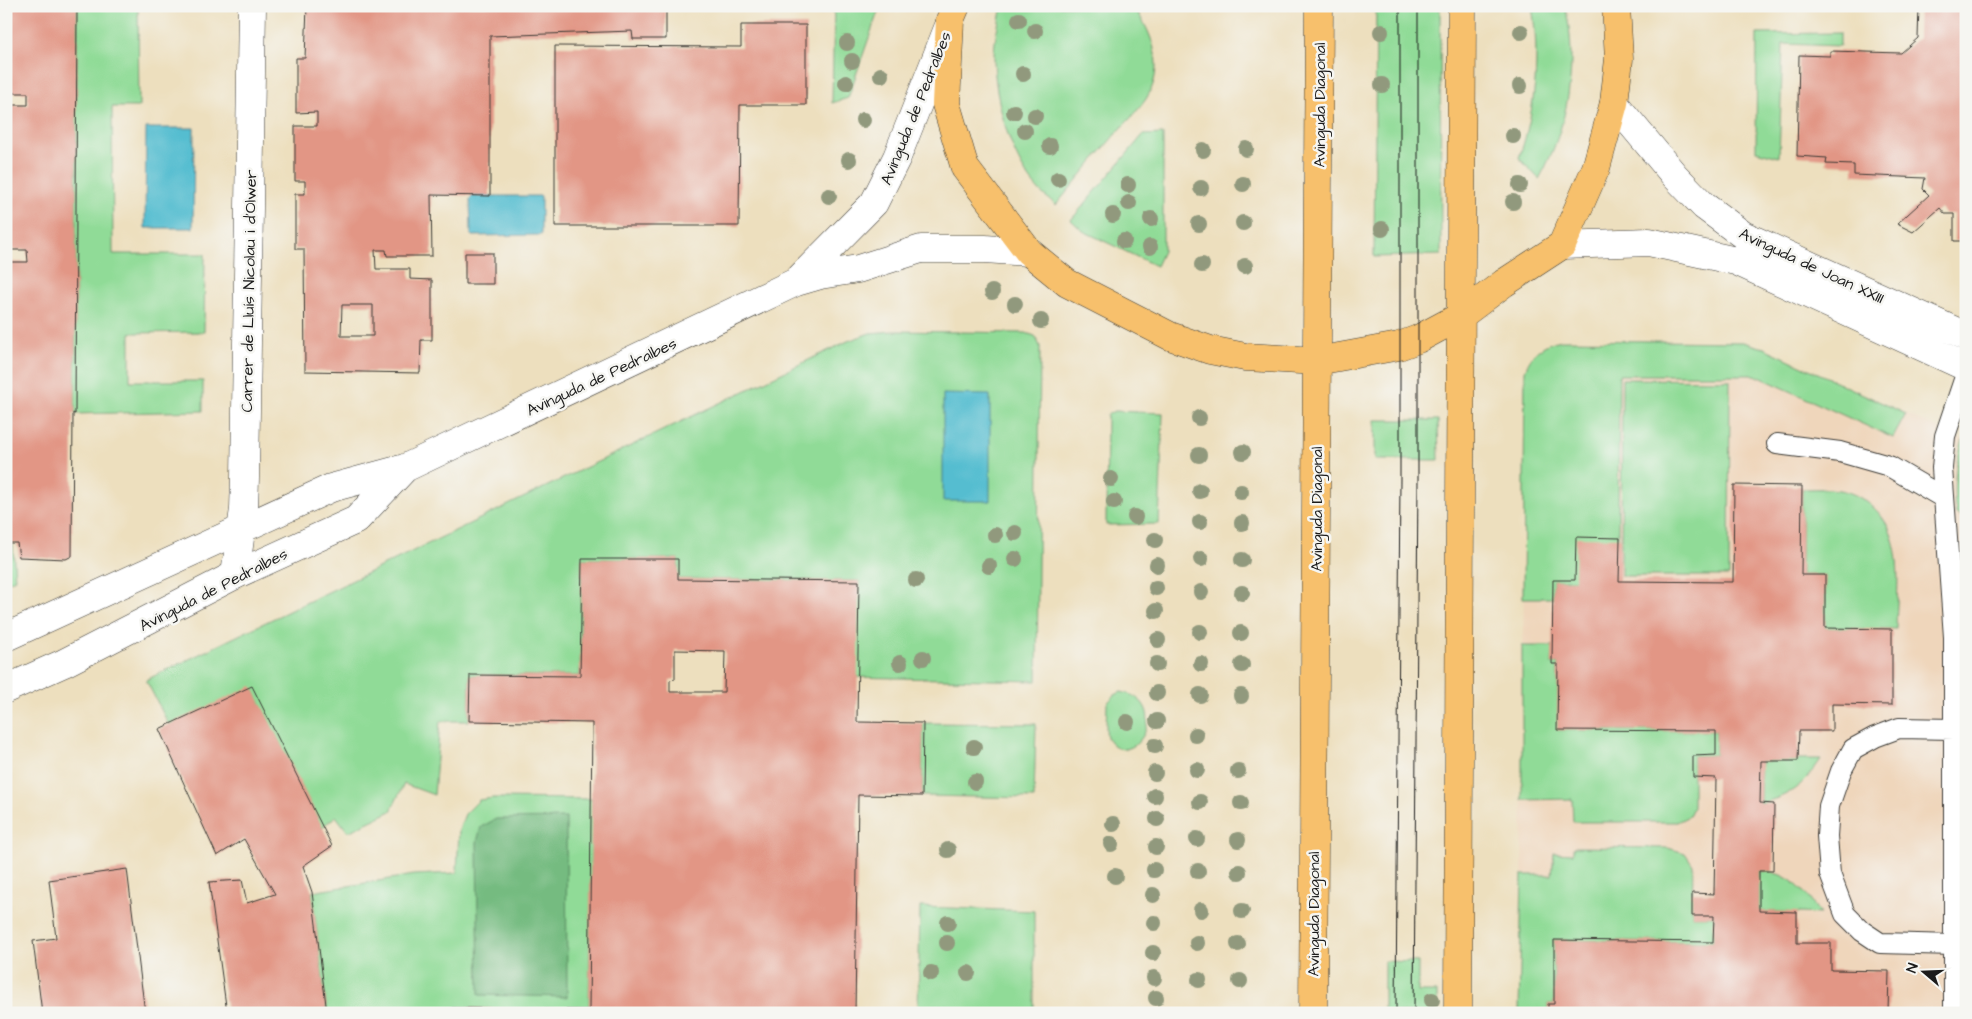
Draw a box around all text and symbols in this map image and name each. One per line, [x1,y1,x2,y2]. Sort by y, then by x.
street label: Avinguda de Pedralbes [875,28,958,189]
street label: Avinguda Diagonal [1309,43,1332,167]
street label: Carrer de Lluís Nicolau i d'Olwer [236,169,262,413]
street label: Avinguda de Joan XXIII [1735,223,1888,310]
street label: Avinguda de Pedralbes [523,332,681,422]
street label: Avinguda Diagonal [1306,447,1329,571]
street label: Avinguda de Pedralbes [136,543,292,638]
street label: Avinguda Diagonal [1303,852,1326,976]
north arrow [1900,946,1950,996]
text: N [1902,960,1924,976]

